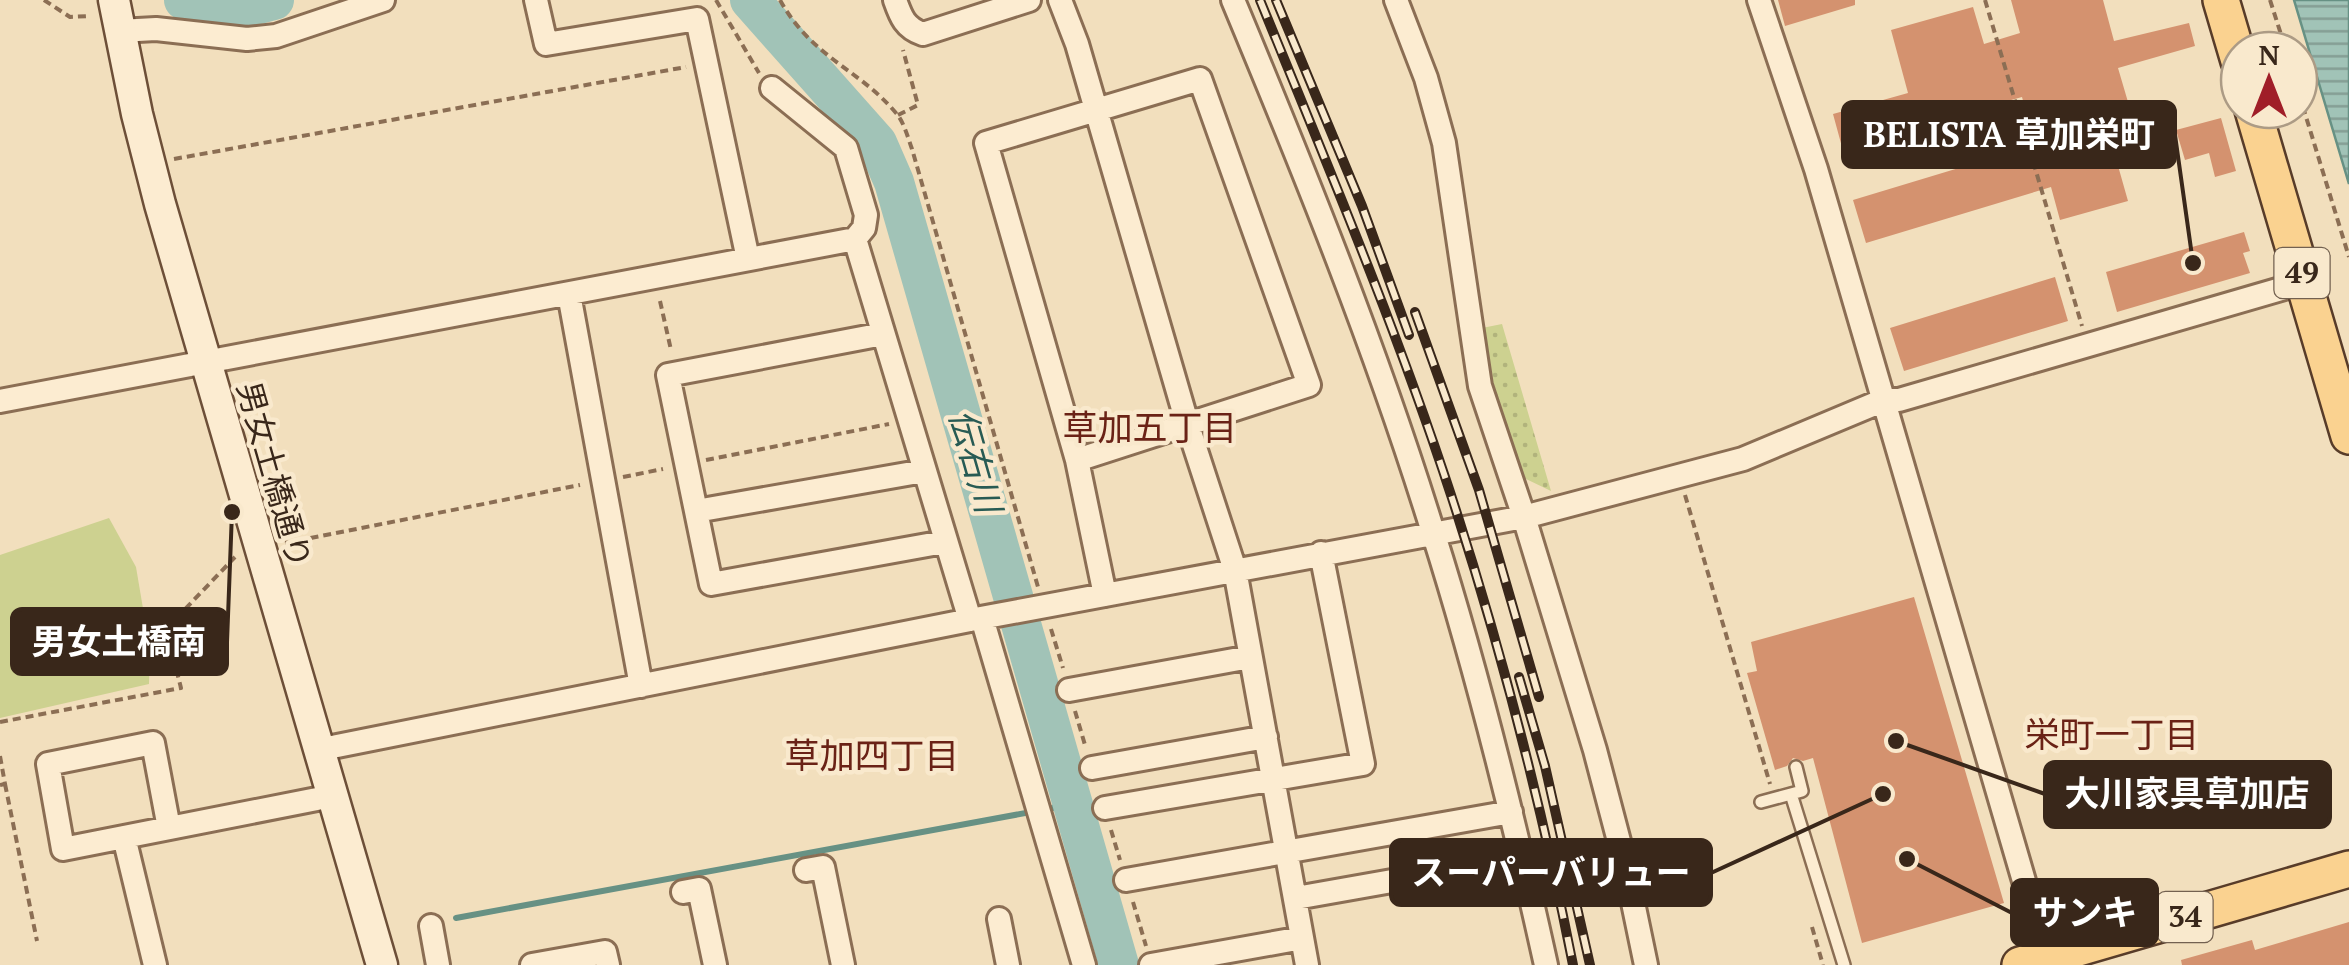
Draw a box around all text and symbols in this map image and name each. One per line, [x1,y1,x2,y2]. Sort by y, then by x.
north arrow [2219,30,2319,130]
text: N [2258,36,2280,73]
callout: BELISTA 草加栄町 [1843,102,2175,167]
text: BELISTA 草加栄町 [1863,111,2155,157]
road number: 49 [2274,248,2330,298]
street label: 男女土橋通り [228,377,322,573]
water label: 伝右川 [939,404,1014,521]
district label: 草加五丁目 [1062,404,1238,450]
callout: 男女土橋南 [12,609,227,674]
text: 男女土橋南 [31,618,207,664]
district label: 栄町一丁目 [2024,711,2200,757]
district label: 草加四丁目 [784,732,960,778]
callout: 大川家具草加店 [2045,762,2330,827]
text: 大川家具草加店 [2064,770,2310,816]
callout: スーパーバリュー [1391,840,1711,905]
text: スーパーバリュー [1411,849,1691,895]
callout: サンキ [2012,880,2157,945]
text: サンキ [2032,889,2138,935]
road number: 34 [2158,892,2212,942]

